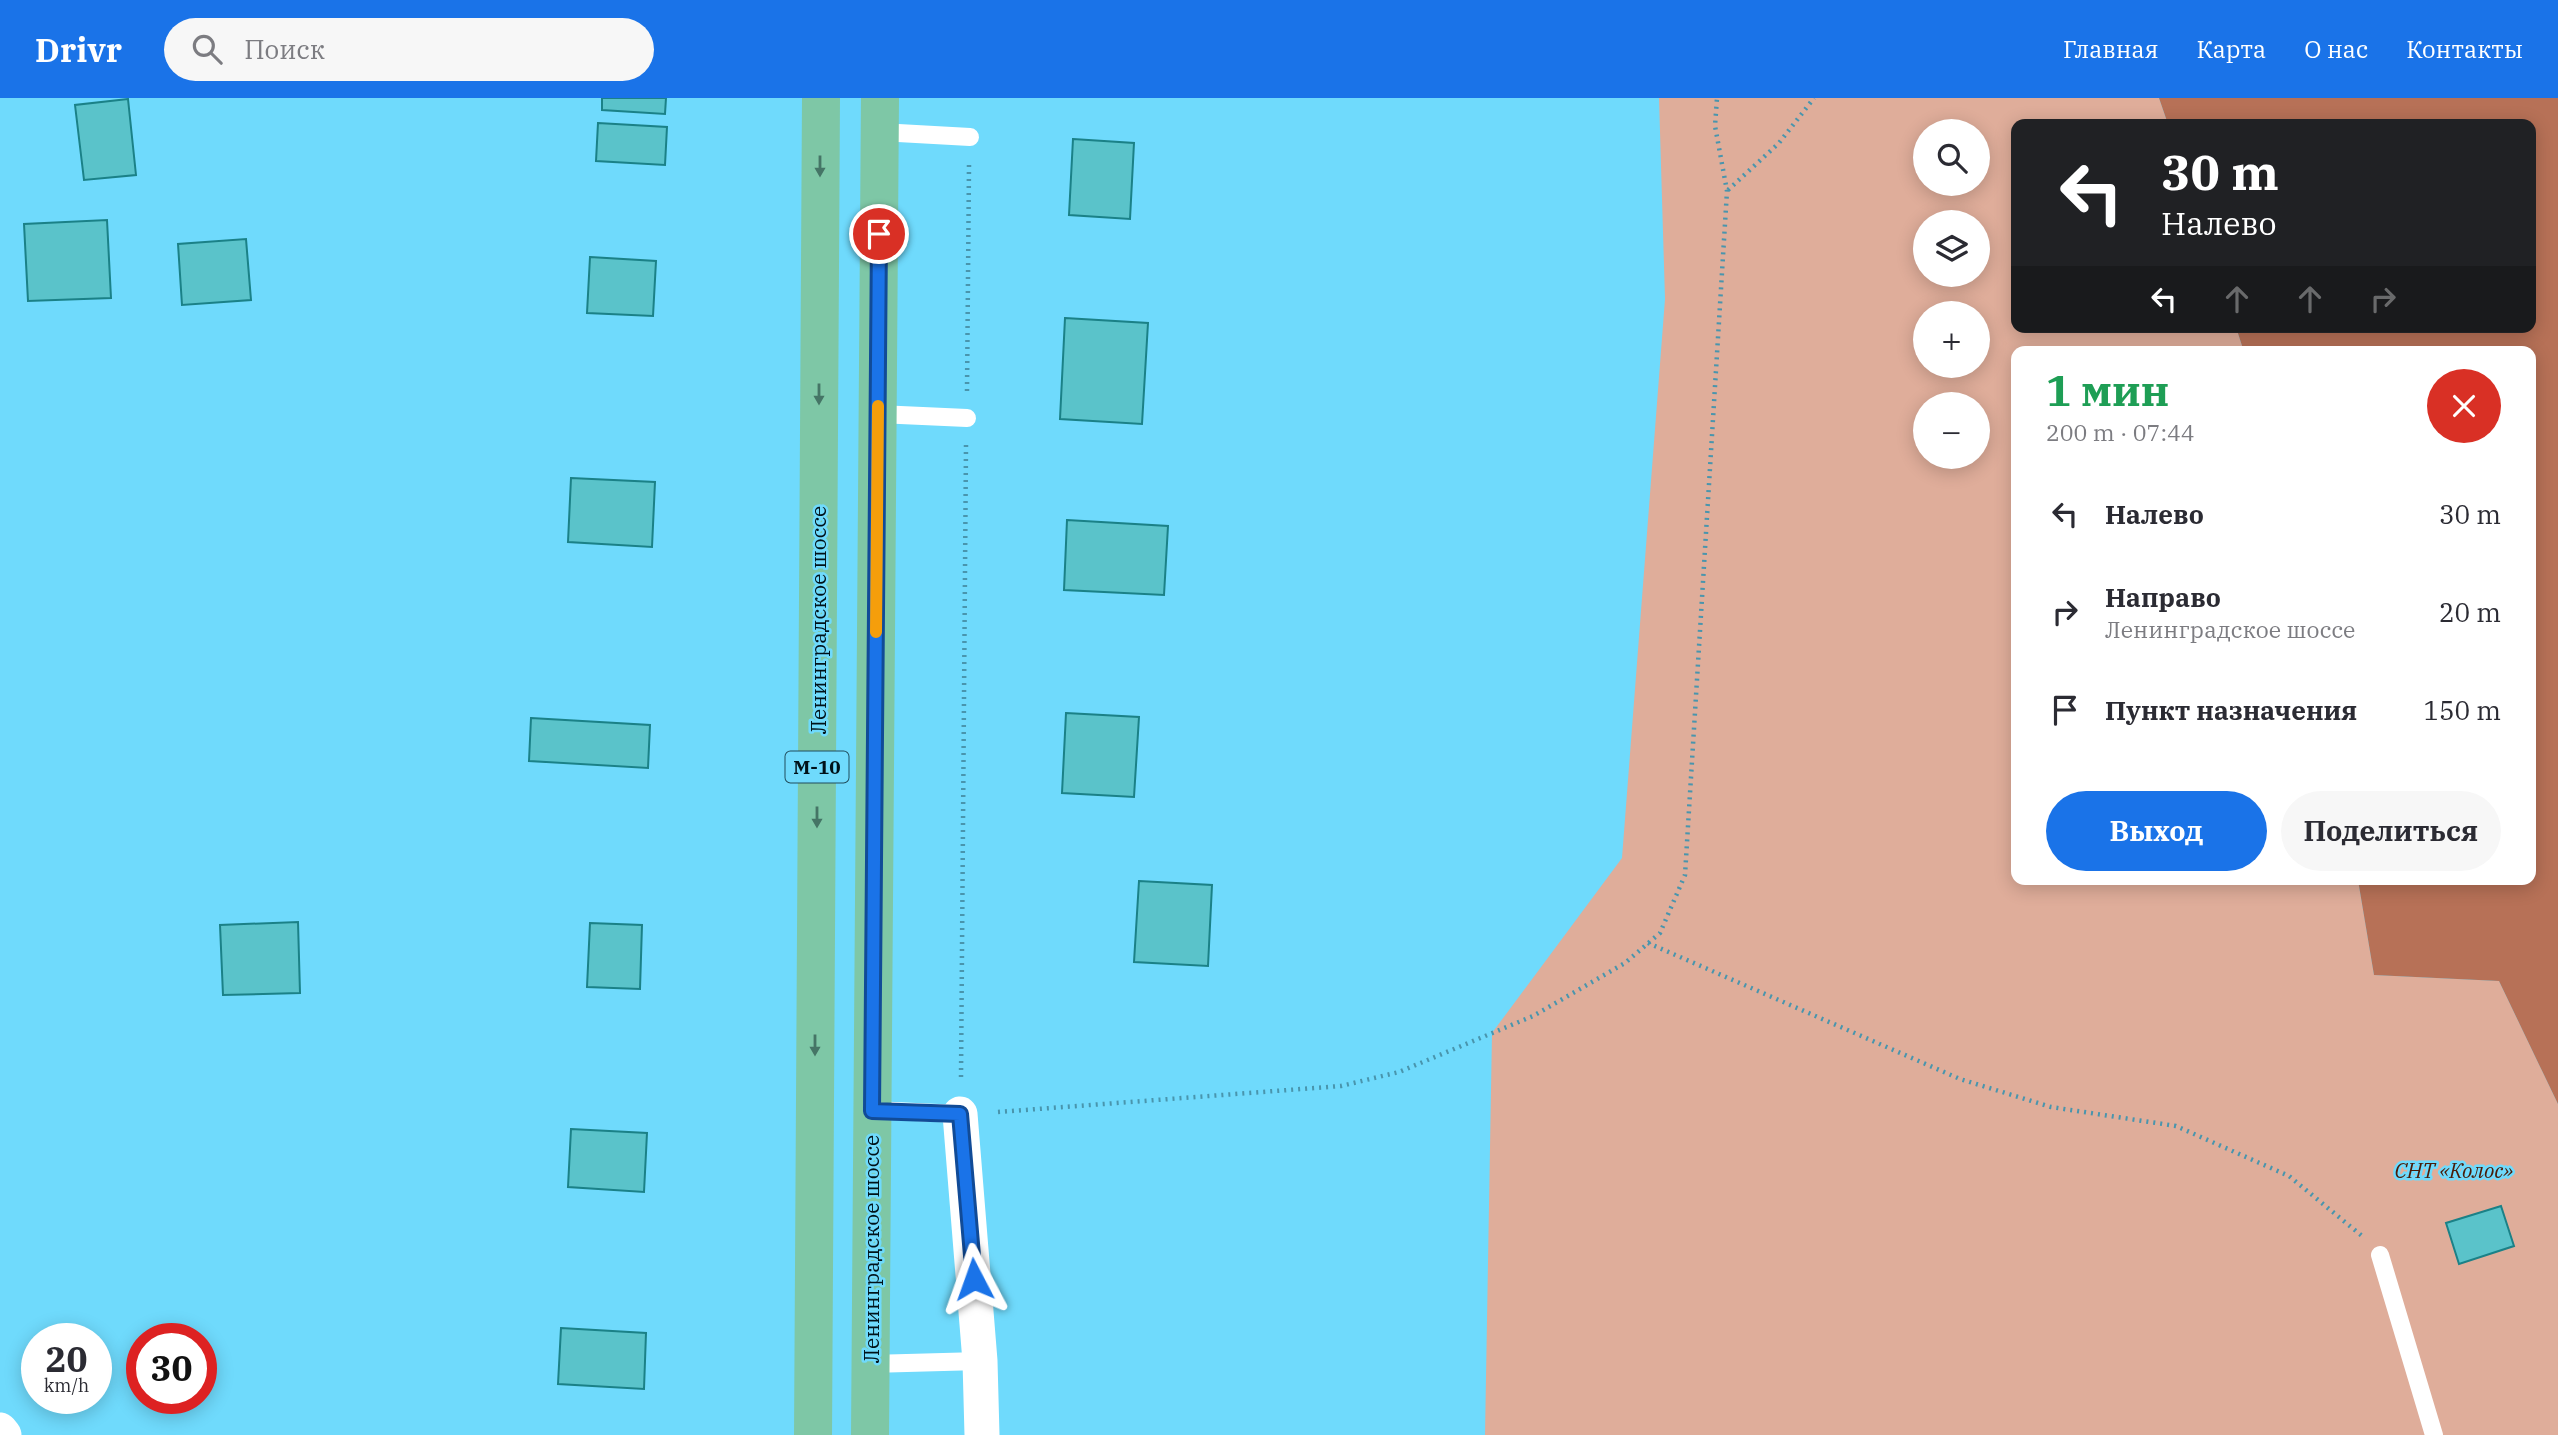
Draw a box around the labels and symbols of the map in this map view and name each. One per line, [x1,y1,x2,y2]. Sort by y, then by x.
one-way arrow [815,155,826,177]
pin [849,204,909,264]
one-way arrow [813,383,825,405]
street label: Ленинградское шоссе [804,506,832,734]
road number: М-10 [786,752,848,782]
one-way arrow [811,806,823,828]
one-way arrow [809,1034,821,1056]
street label: Ленинградское шоссе [857,1135,885,1363]
park label: СНТ «Колос» [2395,1156,2513,1184]
position arrow [937,1242,1011,1316]
speed limit sign: 30 [126,1323,217,1414]

